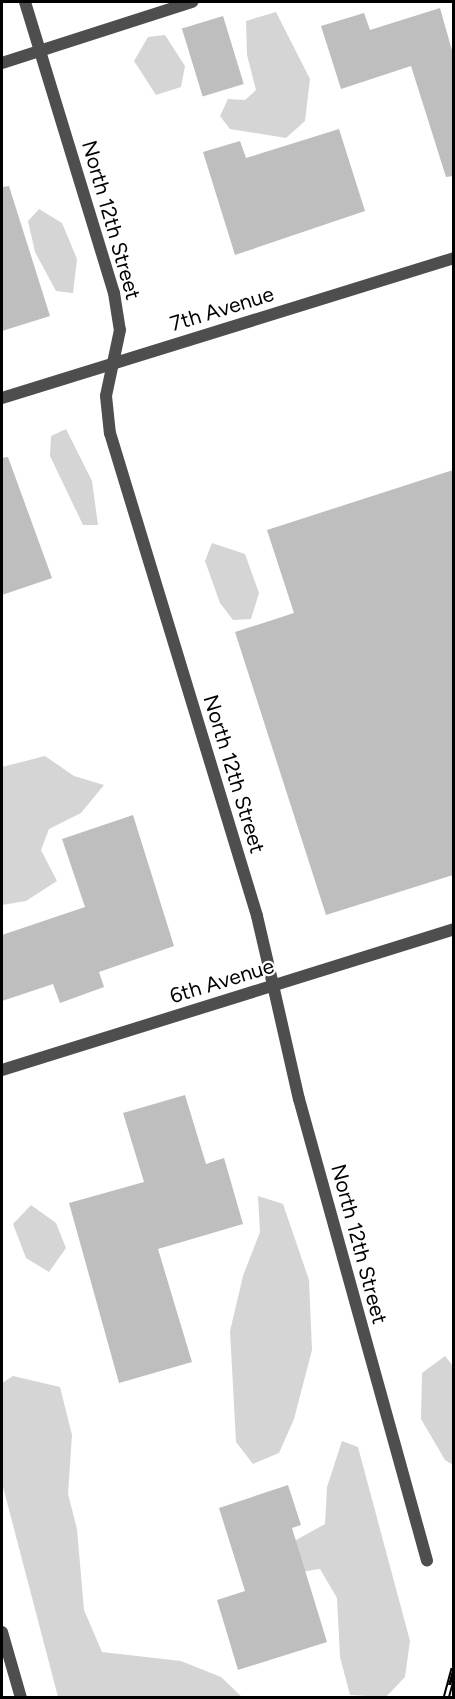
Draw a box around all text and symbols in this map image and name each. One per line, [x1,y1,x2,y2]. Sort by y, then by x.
street label: North 12th Street [76,137,146,303]
street label: 7th Avenue [167,281,277,337]
street label: North 12th Street [198,692,270,856]
street label: 6th Avenue [167,953,277,1009]
street label: North 12th Street [326,1161,392,1327]

